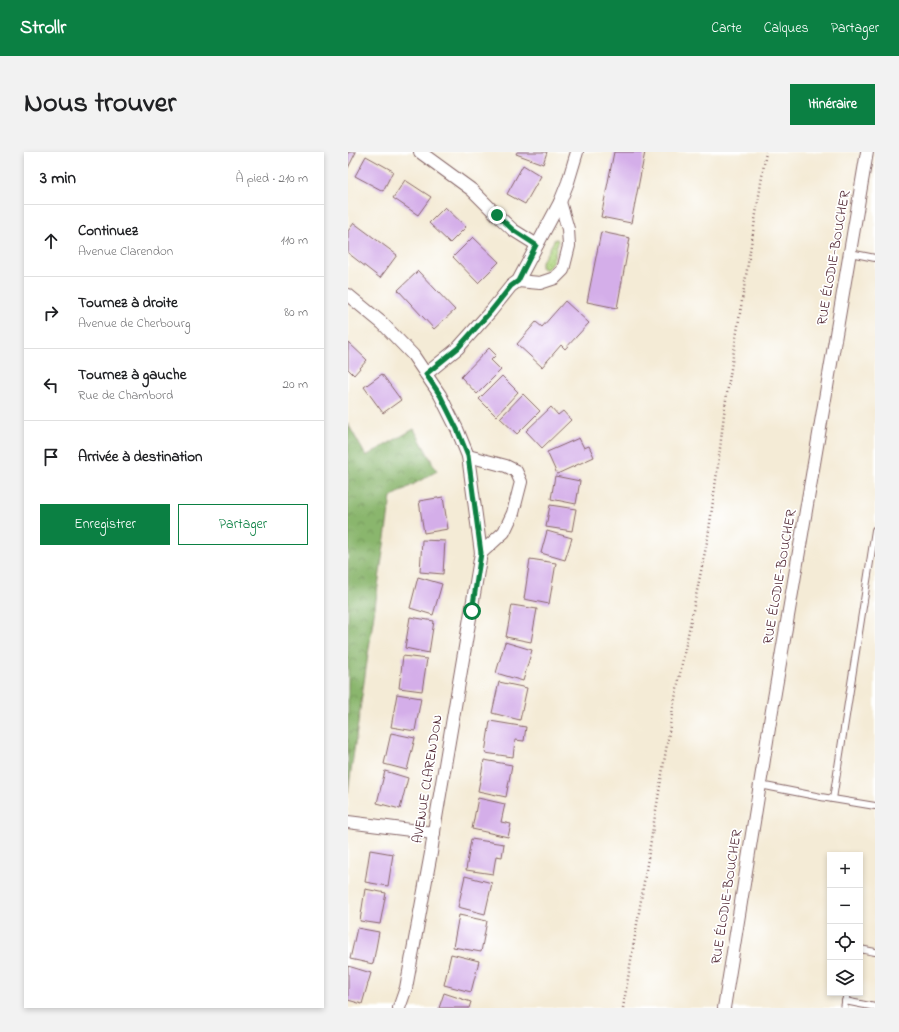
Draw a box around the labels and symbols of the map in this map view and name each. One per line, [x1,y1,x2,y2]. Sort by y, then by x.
street label: RUE ÉLODIE-BOUCHER [812,189,856,327]
route end [488,206,506,224]
street label: RUE ÉLODIE-BOUCHER [758,508,802,646]
route start [463,602,481,620]
street label: AVENUE CLARENDON [407,713,449,845]
street label: RUE ÉLODIE-BOUCHER [706,828,748,966]

